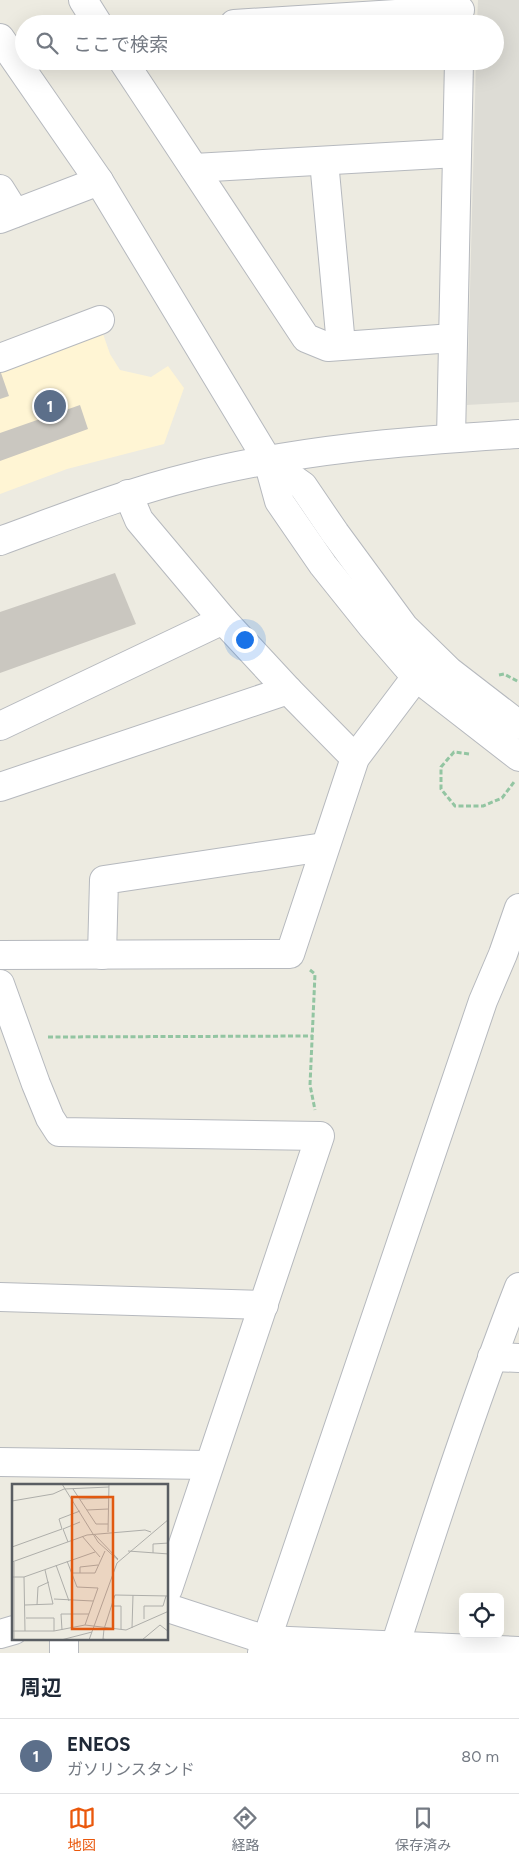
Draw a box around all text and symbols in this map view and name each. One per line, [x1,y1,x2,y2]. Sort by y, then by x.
search box [15,15,504,70]
icon: search [33,29,61,57]
text: ここで検索 [73,33,168,56]
pin: 1 [34,387,66,425]
your location [232,627,258,653]
inset map [12,1484,169,1640]
map controls [459,1593,504,1638]
button: locate [459,1593,504,1638]
text: 周辺 [20,1675,62,1700]
text: ENEOS [67,1733,131,1756]
text: 1 [33,1747,39,1766]
text: 80 m [461,1747,499,1766]
text: ガソリンスタンド [67,1760,195,1779]
tab: 地図 [68,1804,96,1854]
tab: 経路 [231,1804,259,1854]
tab: 保存済み [395,1804,451,1854]

